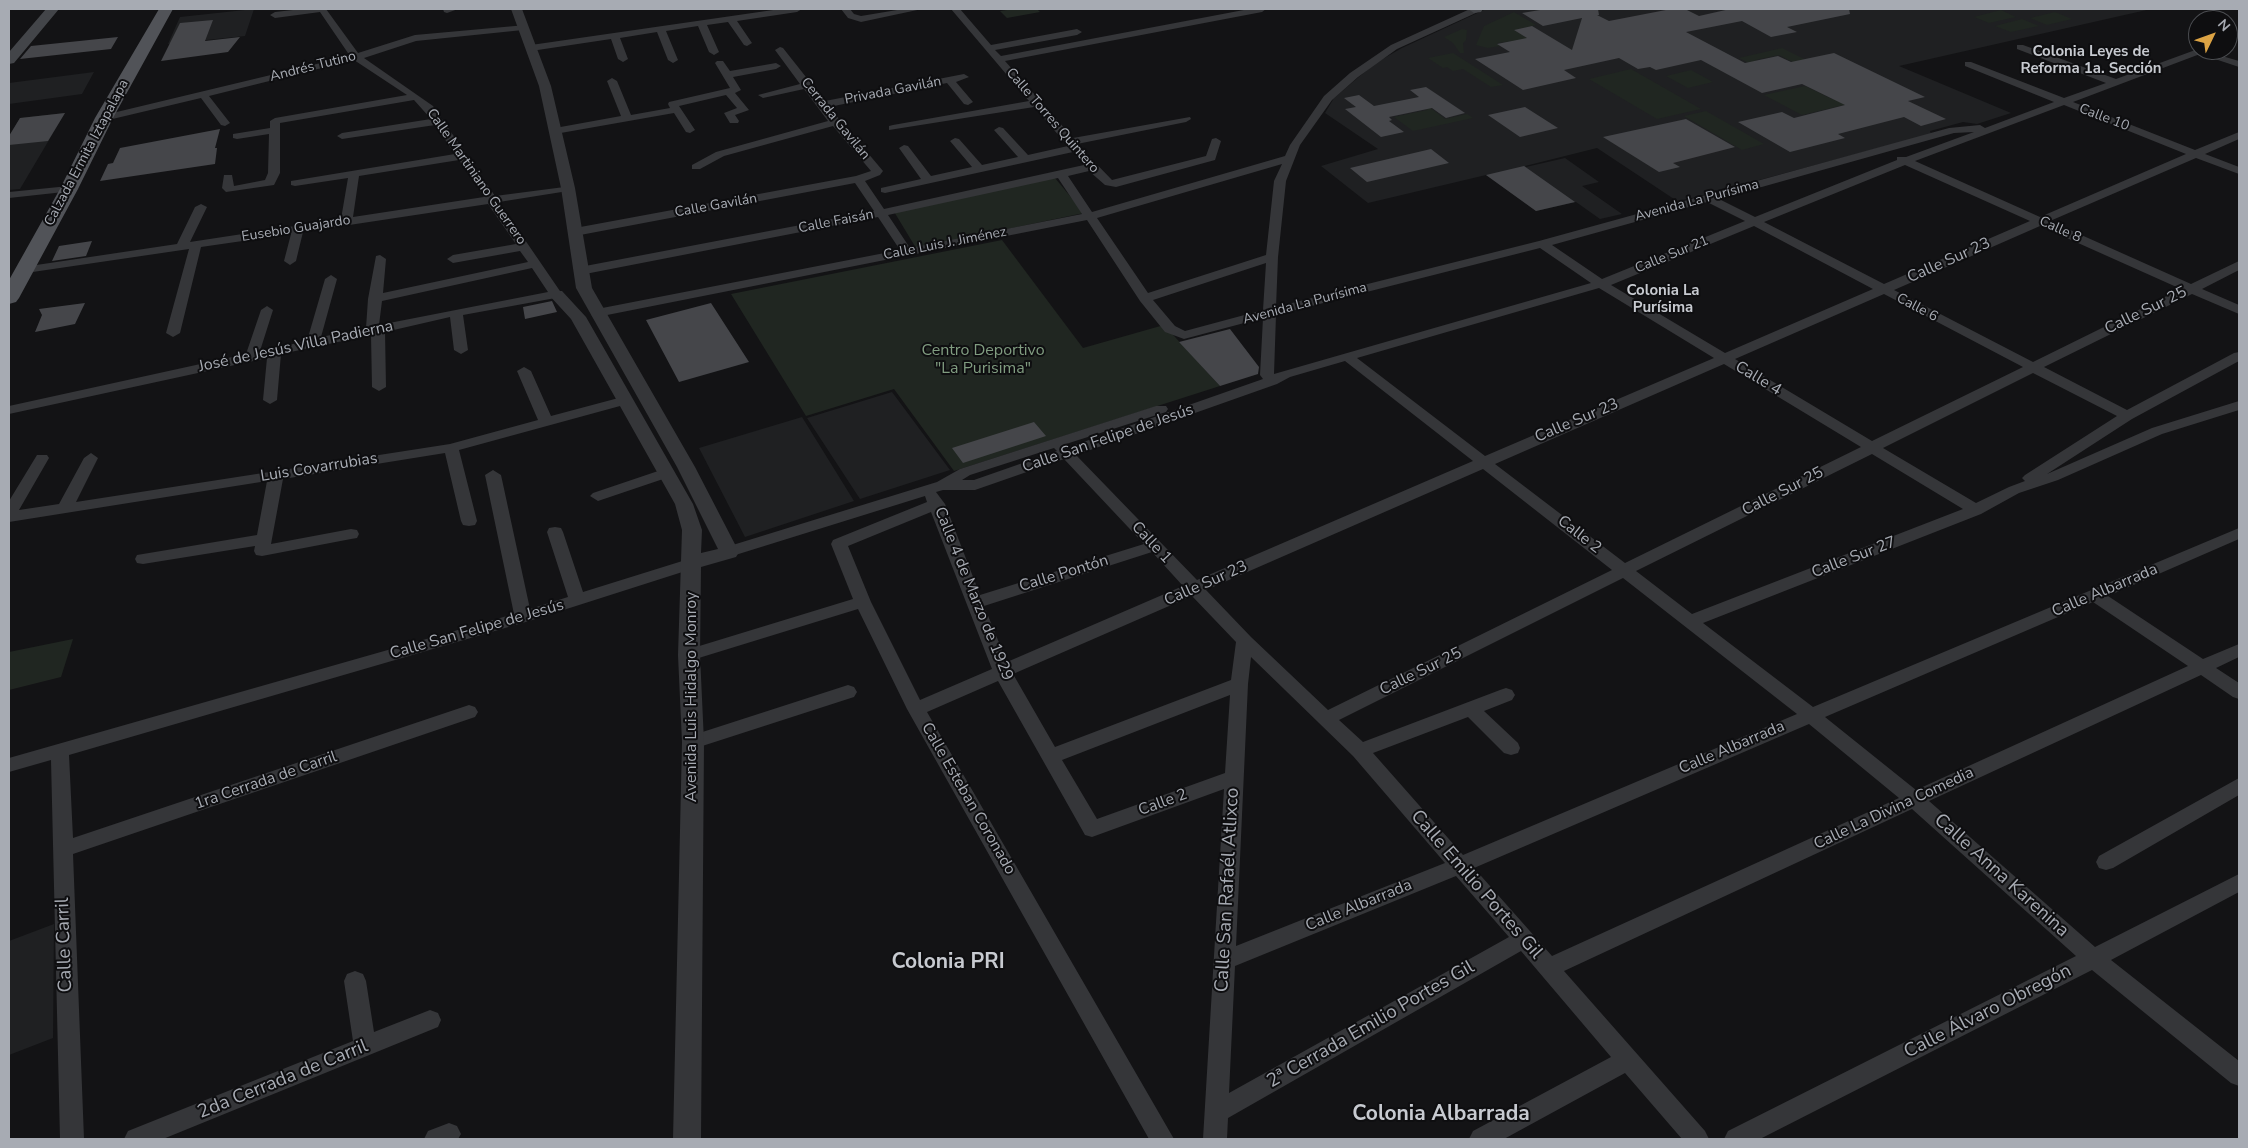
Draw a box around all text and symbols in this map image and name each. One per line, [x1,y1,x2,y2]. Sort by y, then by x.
north arrow [2188,10,2238,60]
text: N [2213,15,2234,36]
district label: Colonia Leyes de Reforma 1a. Sección [2020,43,2162,78]
street label: Andrés Tutino [268,48,358,86]
street label: Calle Torres Quintero [1002,65,1102,177]
street label: Privada Gavilán [843,73,943,109]
street label: Cerrada Gavilán [797,75,873,163]
street label: Calzada Ermita Iztapalapa [41,77,133,229]
street label: Calle 10 [2076,101,2132,135]
street label: Calle Martiniano Guerrero [423,106,529,248]
street label: Avenida La Purísima [1633,176,1761,226]
street label: Calle Gavilán [673,190,759,222]
street label: Calle Faisán [797,206,875,238]
street label: Eusebio Guajardo [240,212,352,246]
street label: Calle 8 [2036,213,2084,247]
street label: Calle Luis J. Jiménez [882,224,1008,264]
street label: Calle Sur 21 [1633,233,1711,277]
street label: Calle Sur 23 [1905,234,1993,288]
street label: Avenida La Purísima [1241,279,1369,329]
district label: Colonia La Purísima [1626,282,1700,317]
street label: Calle Sur 25 [2102,283,2190,339]
street label: Calle 6 [1894,290,1940,326]
street label: José de Jesús Villa Padierna [197,317,395,377]
park label: Centro Deportivo "La Purisima" [921,341,1045,379]
street label: Calle 4 [1731,358,1785,400]
street label: Calle Sur 23 [1532,395,1622,447]
street label: Calle San Felipe de Jesús [1020,401,1196,477]
street label: Luis Covarrubias [259,449,379,487]
street label: Calle Sur 25 [1739,463,1827,521]
street label: Calle 4 de Marzo de 1929 [929,505,1017,683]
street label: Calle 2 [1553,512,1605,558]
street label: Calle 1 [1127,518,1175,568]
street label: Calle Sur 27 [1809,533,1899,583]
street label: Calle Pontón [1017,551,1111,597]
street label: Calle Sur 23 [1162,557,1250,611]
street label: Calle Albarrada [2049,560,2161,622]
street label: Avenida Luis Hidalgo Monroy [682,592,702,802]
street label: Calle San Felipe de Jesús [388,596,566,664]
street label: Calle Sur 25 [1377,644,1465,700]
street label: Calle Albarrada [1676,717,1788,779]
street label: Calle Esteban Coronado [917,720,1019,878]
street label: 1ra Cerrada de Carril [192,748,340,814]
street label: Calle La Divina Comedia [1811,763,1977,855]
street label: Calle 2 [1136,785,1190,821]
street label: Calle San Rafaél Atlixco [1211,787,1245,993]
street label: Calle Emilio Portes Gil [1405,806,1547,964]
street label: Calle Anna Karenina [1929,809,2073,943]
street label: Calle Albarrada [1303,876,1415,936]
street label: Calle Carril [52,897,78,993]
district label: Colonia PRI [891,950,1005,976]
street label: 2ª Cerrada Emilio Portes Gil [1263,956,1479,1094]
street label: Calle Álvaro Obregón [1901,960,2075,1064]
street label: 2da Cerrada de Carril [195,1035,371,1125]
district label: Colonia Albarrada [1352,1102,1530,1128]

